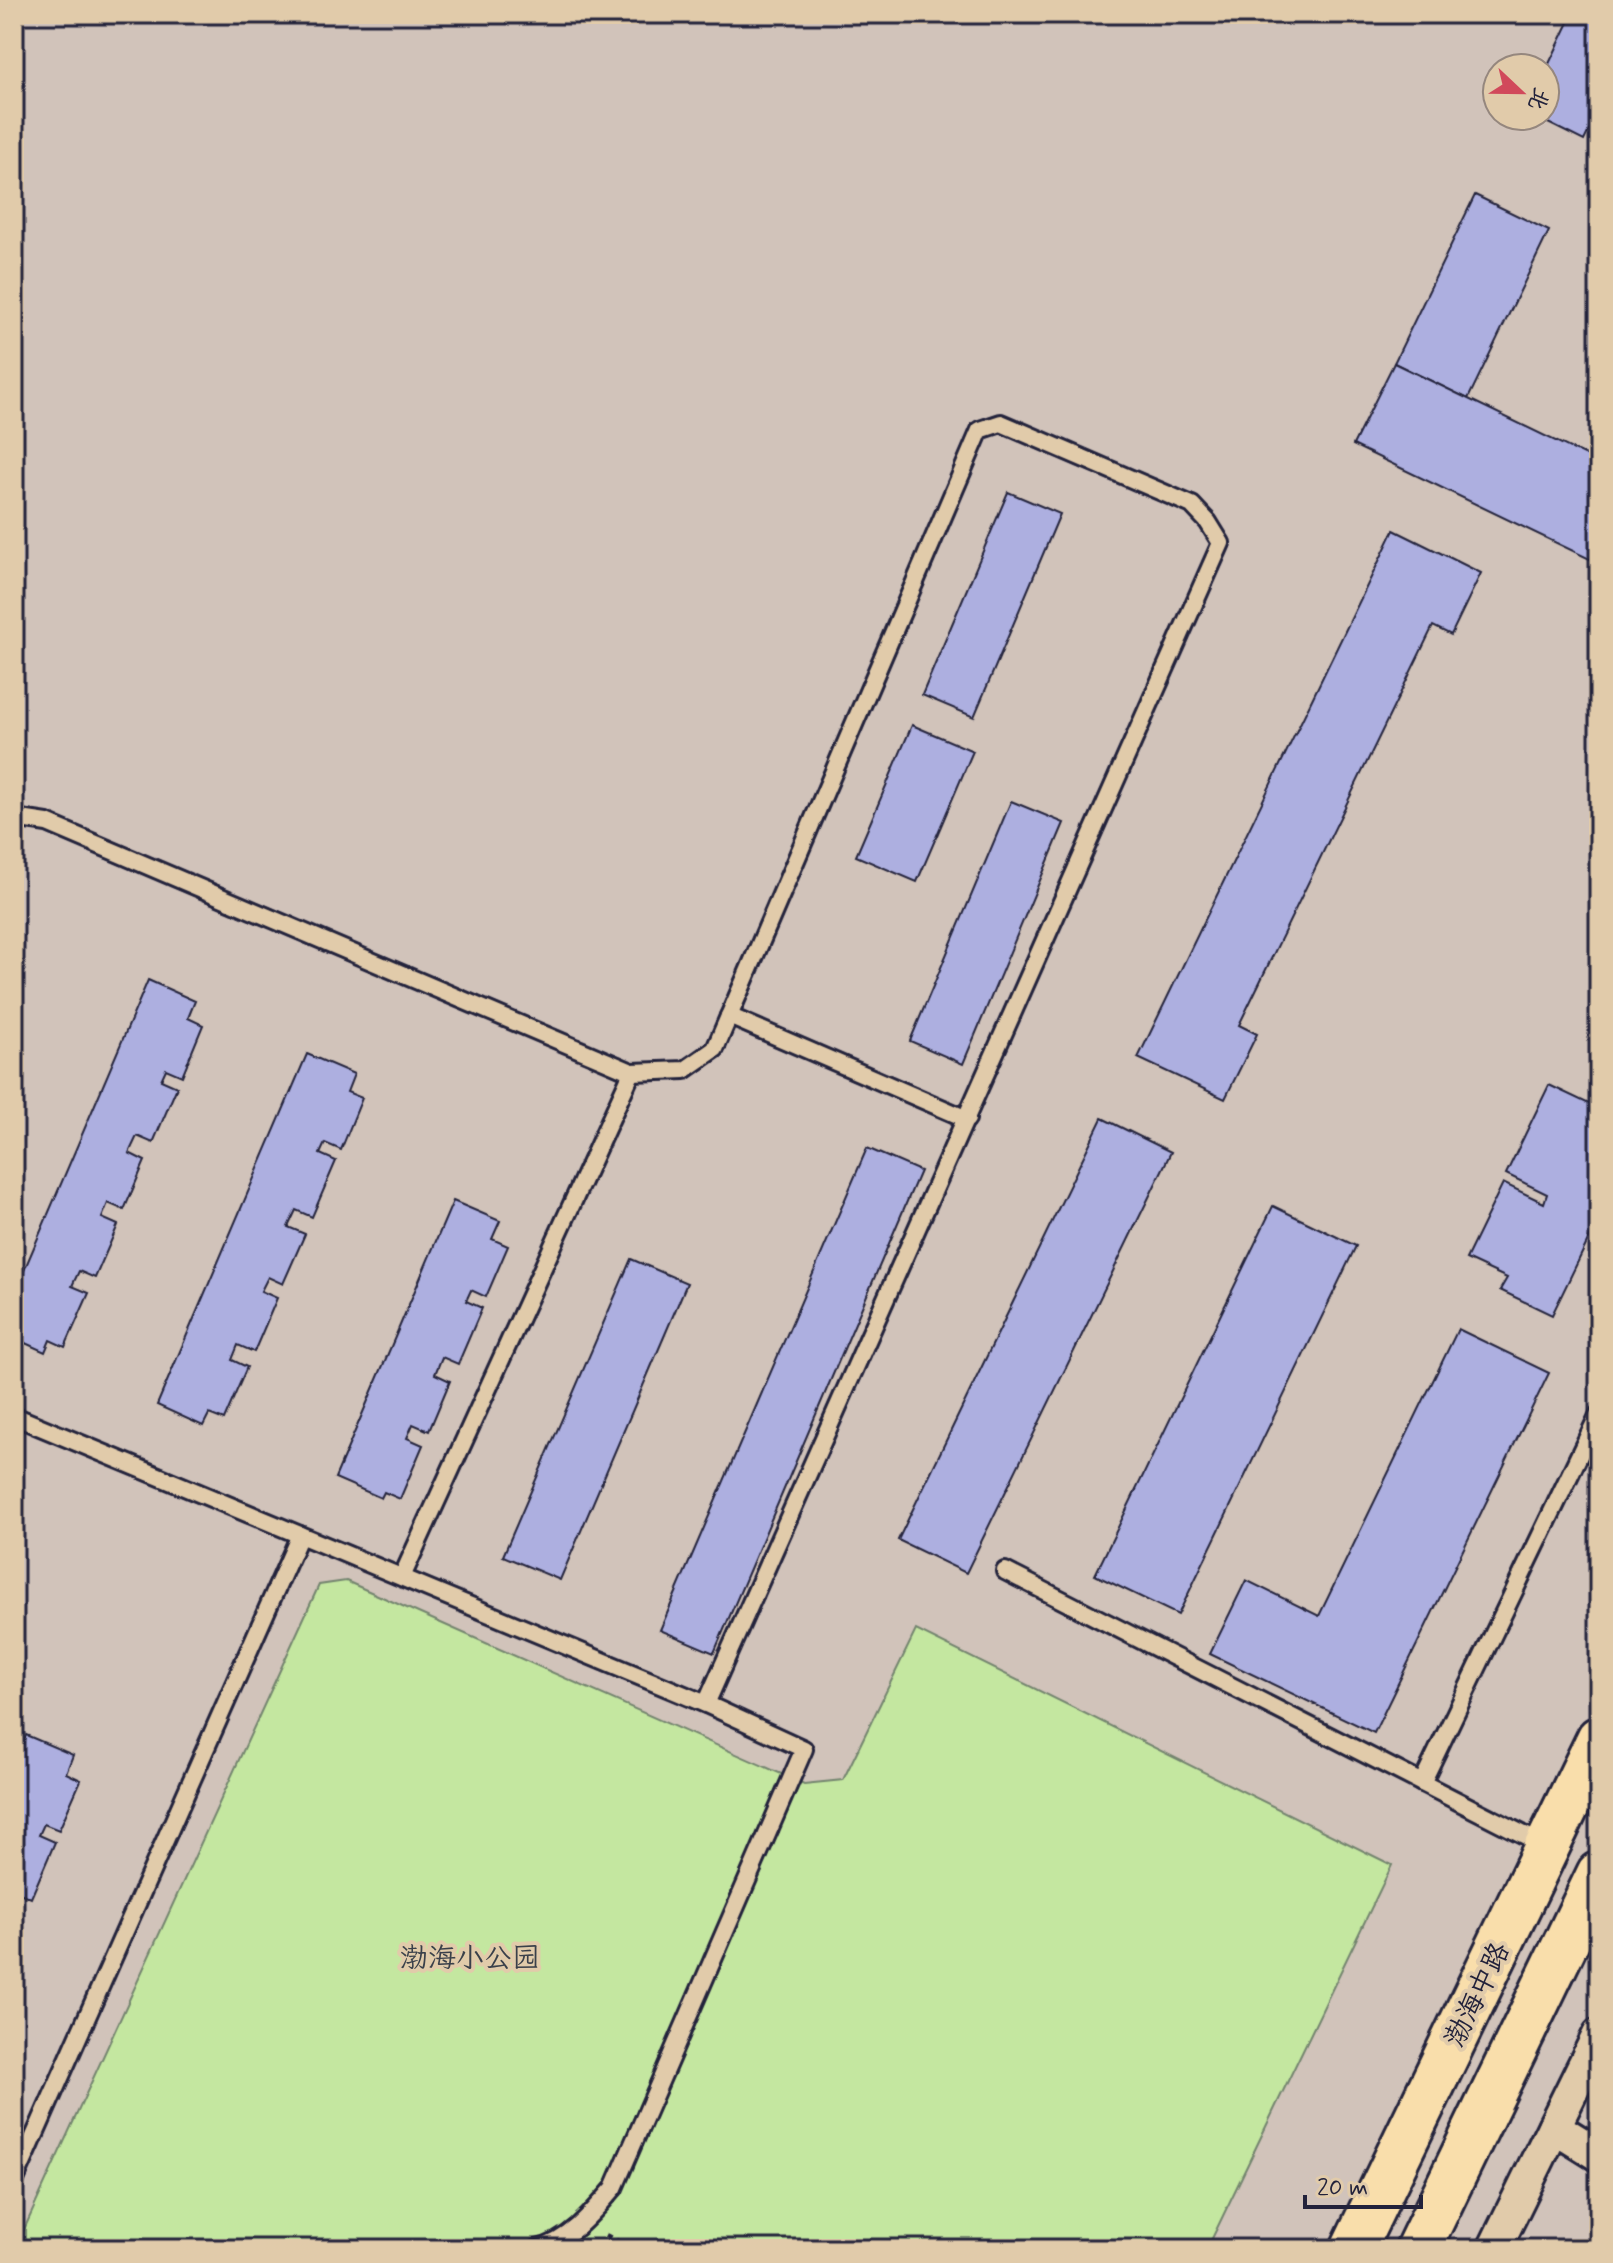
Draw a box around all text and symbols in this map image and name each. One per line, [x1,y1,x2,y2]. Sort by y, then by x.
north arrow [1481,52,1561,132]
text: 北 [1521,83,1555,114]
street label: 渤海中路 [1437,1937,1519,2054]
park label: 渤海小公园 [400,1941,540,1978]
scale bar [1305,2159,1421,2209]
text: 20 m [1317,2173,1368,2204]

